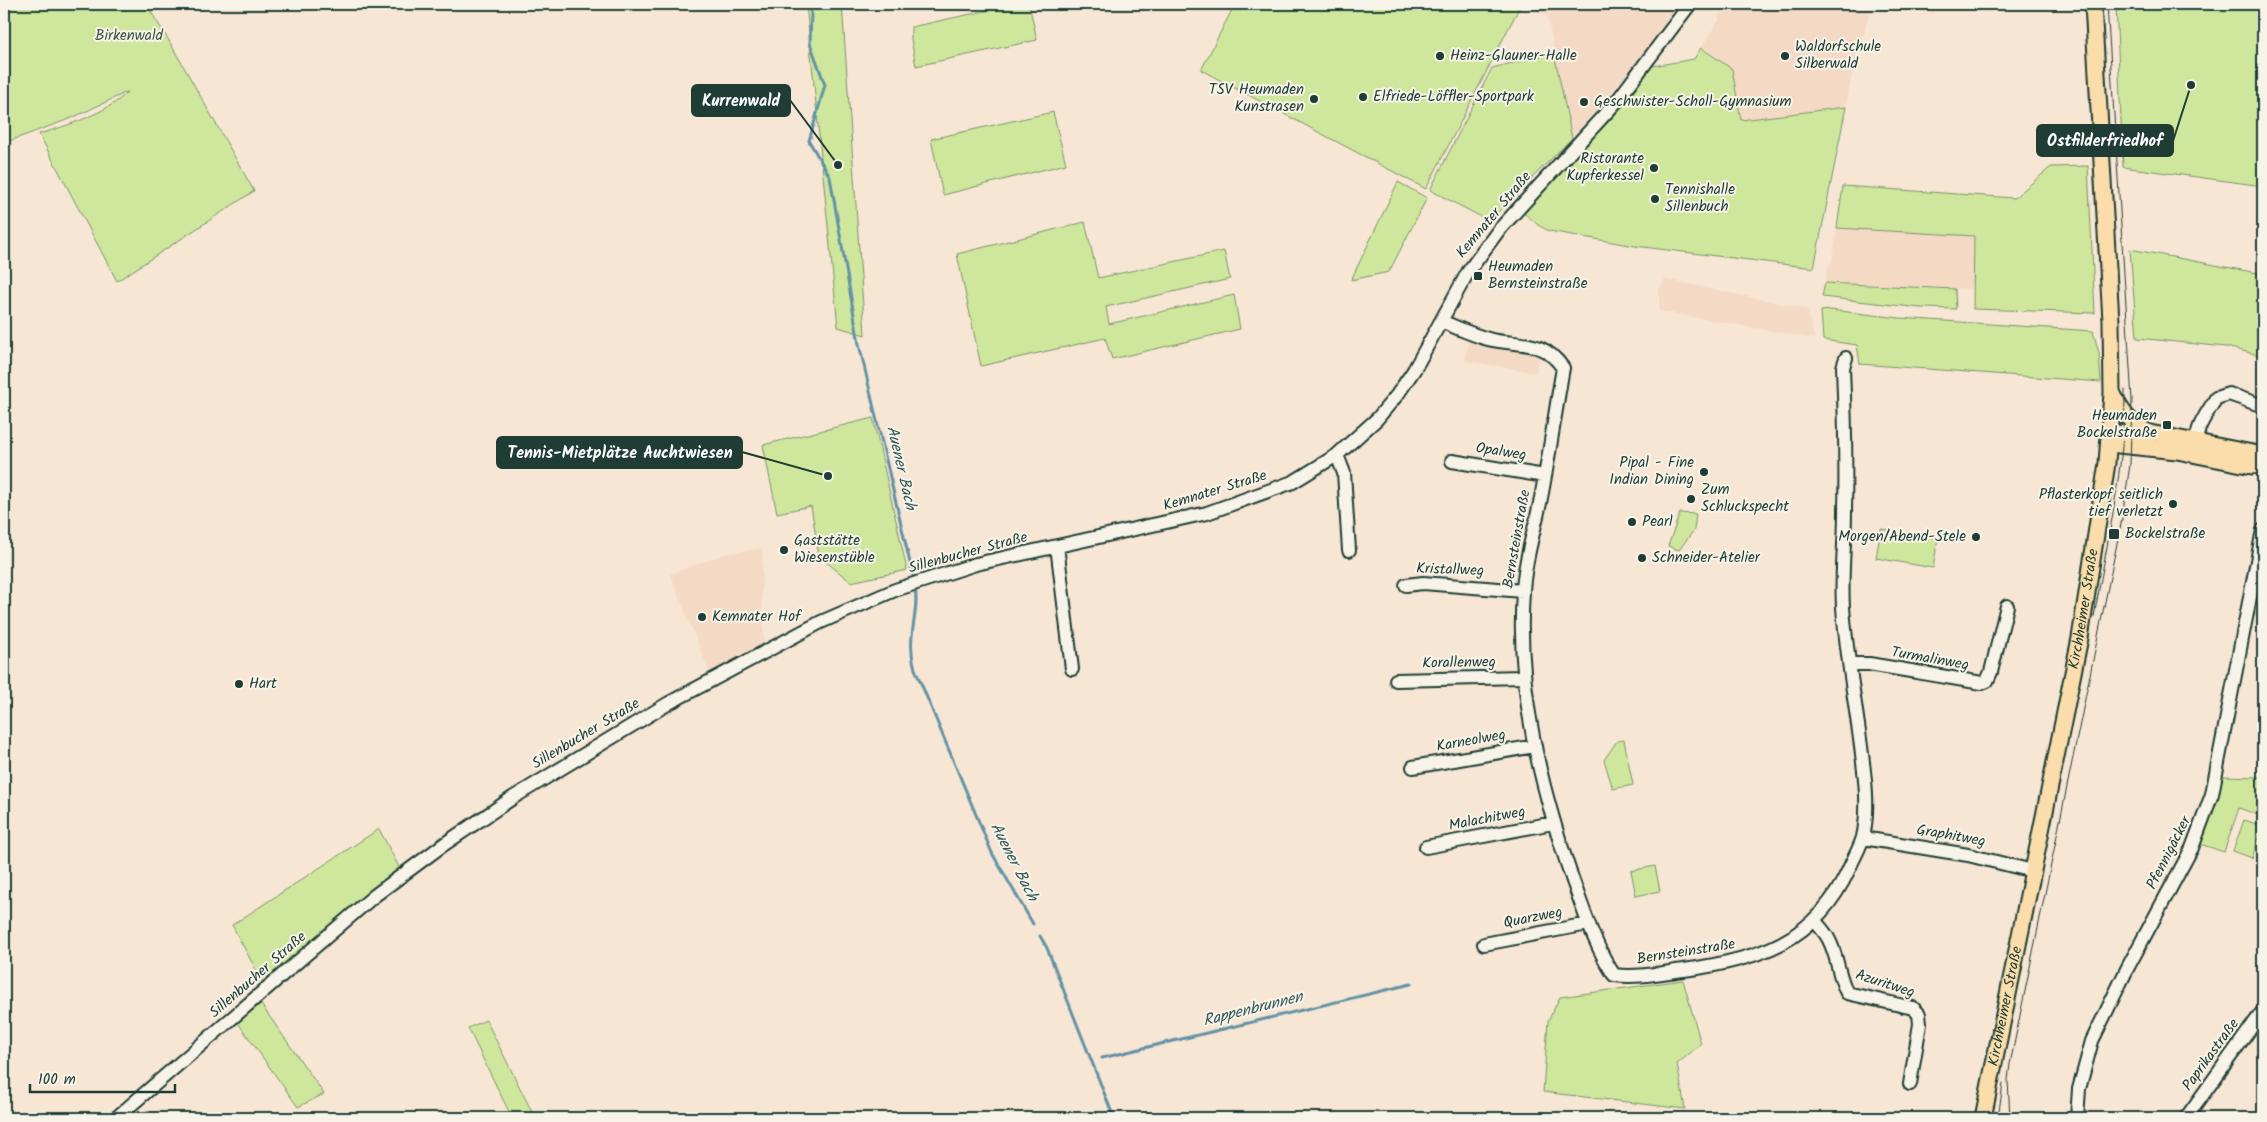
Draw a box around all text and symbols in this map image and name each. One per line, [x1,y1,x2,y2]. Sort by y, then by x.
park label: Birkenwald [95,24,164,48]
place label: Waldorfschule Silberwald [1795,35,1881,76]
place label: Heinz-Glauner-Halle [1450,44,1577,68]
marker: Heinz-Glauner-Halle [1434,50,1446,62]
marker: Waldorfschule Silberwald [1779,50,1791,62]
place label: TSV Heumaden Kunstrasen [1209,78,1304,119]
callout: Kurrenwald [692,85,790,116]
place label: Elfriede-Löffler-Sportpark [1373,85,1535,109]
text: Kurrenwald [702,89,780,114]
place label: Geschwister-Scholl-Gymnasium [1594,90,1792,114]
marker: Elfriede-Löffler-Sportpark [1357,91,1369,103]
marker: TSV Heumaden Kunstrasen [1308,93,1320,105]
marker: Geschwister-Scholl-Gymnasium [1578,96,1590,108]
callout: Ostfilderfriedhof [2037,125,2173,156]
text: Ostfilderfriedhof [2047,129,2165,154]
place label: Ristorante Kupferkessel [1566,147,1644,188]
marker: Ristorante Kupferkessel [1648,162,1660,174]
street label: Kemnater Straße [1450,166,1538,264]
place label: Tennishalle Sillenbuch [1665,178,1735,219]
marker: Tennishalle Sillenbuch [1649,193,1661,205]
place label: Heumaden Bernsteinstraße [1488,255,1588,296]
marker: Heumaden Bernsteinstraße [1472,270,1484,282]
place label: Heumaden Bockelstraße [2077,404,2157,445]
marker: Heumaden Bockelstraße [2161,419,2173,431]
water label: Auener Bach [879,424,923,514]
street label: Opalweg [1474,436,1528,468]
callout: Tennis-Mietplätze Auchtwiesen [497,437,742,468]
text: Tennis-Mietplätze Auchtwiesen [507,441,733,466]
place label: Pipal - Fine Indian Dining [1609,451,1694,492]
street label: Kemnater Straße [1160,464,1270,518]
marker: Pipal - Fine Indian Dining [1698,466,1710,478]
place label: Zum Schluckspecht [1701,478,1789,519]
place label: Pflasterkopf seitlich tief verletzt [2039,483,2163,524]
street label: Bernsteinstraße [1497,488,1537,590]
marker: Zum Schluckspecht [1685,493,1697,505]
marker: Pflasterkopf seitlich tief verletzt [2167,498,2179,510]
place label: Pearl [1642,510,1673,534]
marker: Pearl [1626,516,1638,528]
place label: Bockelstraße [2125,522,2205,546]
street label: Sillenbucher Straße [906,525,1030,580]
place label: Morgen/Abend-Stele [1838,525,1966,549]
marker: Bockelstraße [2107,527,2121,541]
place label: Gaststätte Wiesenstüble [794,529,875,570]
marker: Morgen/Abend-Stele [1970,531,1982,543]
marker: Gaststätte Wiesenstüble [778,544,790,556]
place label: Schneider-Atelier [1652,546,1761,570]
street label: Kirchheimer Straße [2062,547,2106,671]
marker: Schneider-Atelier [1636,552,1648,564]
street label: Kristallweg [1416,557,1484,583]
place label: Kemnater Hof [712,605,802,629]
marker: Kemnater Hof [696,611,708,623]
street label: Turmalinweg [1889,640,1971,678]
street label: Korallenweg [1422,650,1496,676]
place label: Hart [249,672,277,696]
marker: Hart [233,678,245,690]
street label: Sillenbucher Straße [527,692,645,776]
street label: Karneolweg [1434,723,1508,759]
street label: Malachitweg [1447,800,1527,838]
street label: Pfennigäcker [2140,811,2198,894]
water label: Auener Bach [983,818,1045,907]
street label: Graphitweg [1915,818,1987,854]
street label: Quarzweg [1502,901,1564,935]
street label: Sillenbucher Straße [204,926,312,1024]
street label: Bernsteinstraße [1635,932,1737,972]
street label: Kirchheimer Straße [1982,944,2029,1068]
street label: Azuritweg [1852,963,1918,1005]
water label: Rappenbrunnen [1200,984,1307,1033]
street label: Paprikastraße [2176,1013,2246,1096]
scale bar [30,1062,175,1094]
text: 100 m [38,1068,76,1092]

